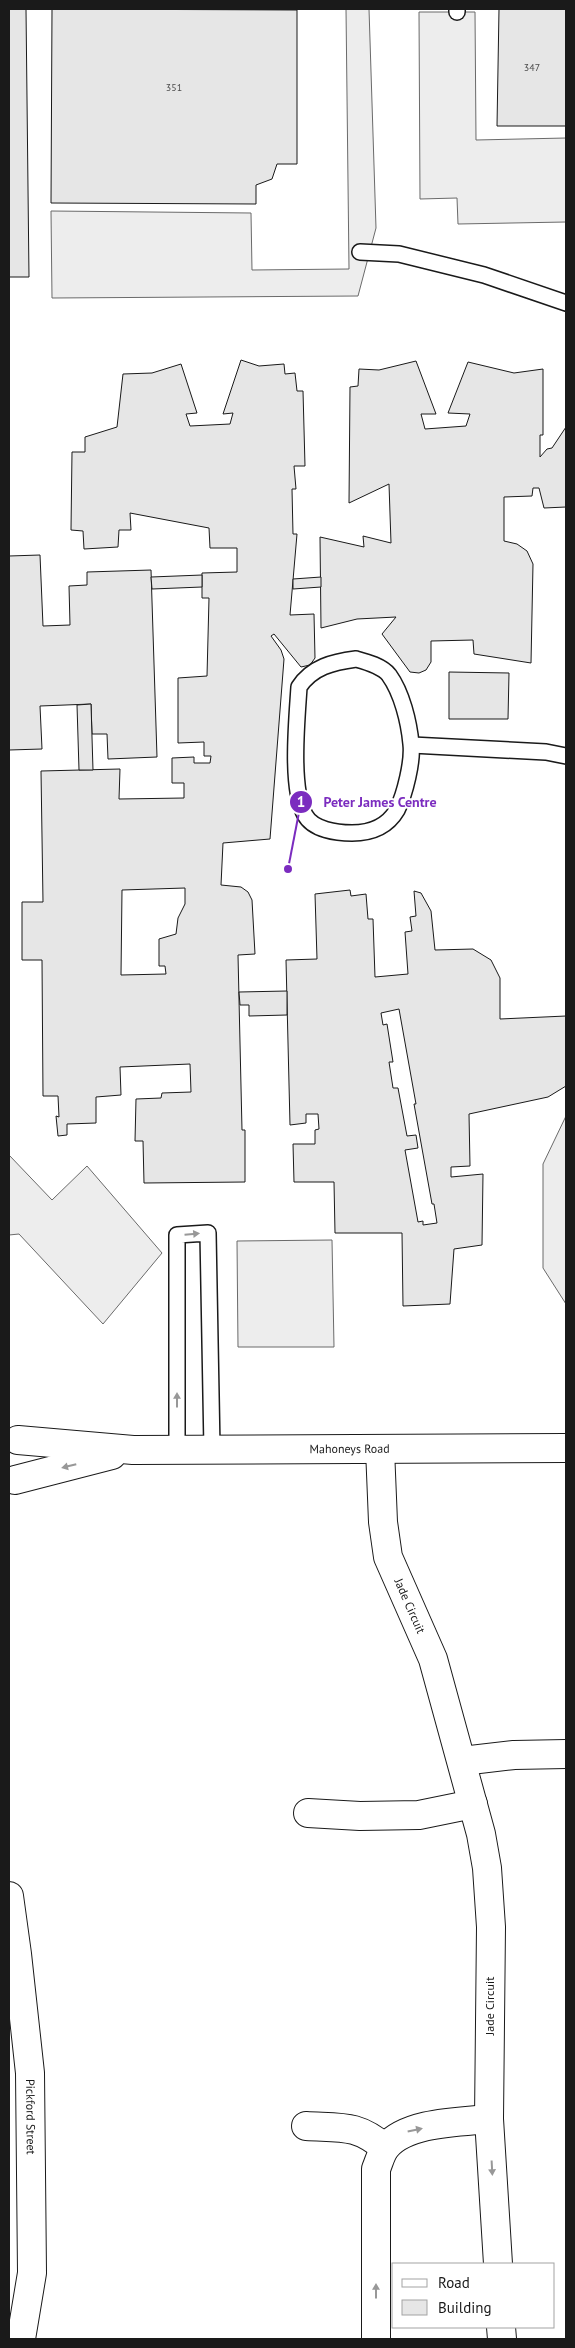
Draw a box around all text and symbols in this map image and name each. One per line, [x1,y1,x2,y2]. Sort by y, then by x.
house number: 347 [524,61,540,74]
house number: 351 [166,81,182,94]
callout: Peter James Centre [288,788,447,817]
text: 1 [297,792,305,811]
text: Peter James Centre [323,793,437,811]
one-way arrow [184,1230,200,1238]
one-way arrow [173,1392,181,1408]
street label: Mahoneys Road [309,1441,390,1456]
one-way arrow [61,1462,76,1470]
street label: Jade Circuit [391,1575,429,1636]
street label: Jade Circuit [482,1977,497,2036]
street label: Pickford Street [23,2079,39,2155]
one-way arrow [407,2126,423,2134]
one-way arrow [488,2160,496,2176]
legend [392,2263,555,2328]
text: Road [438,2273,470,2292]
one-way arrow [372,2282,380,2298]
text: Building [438,2298,492,2317]

